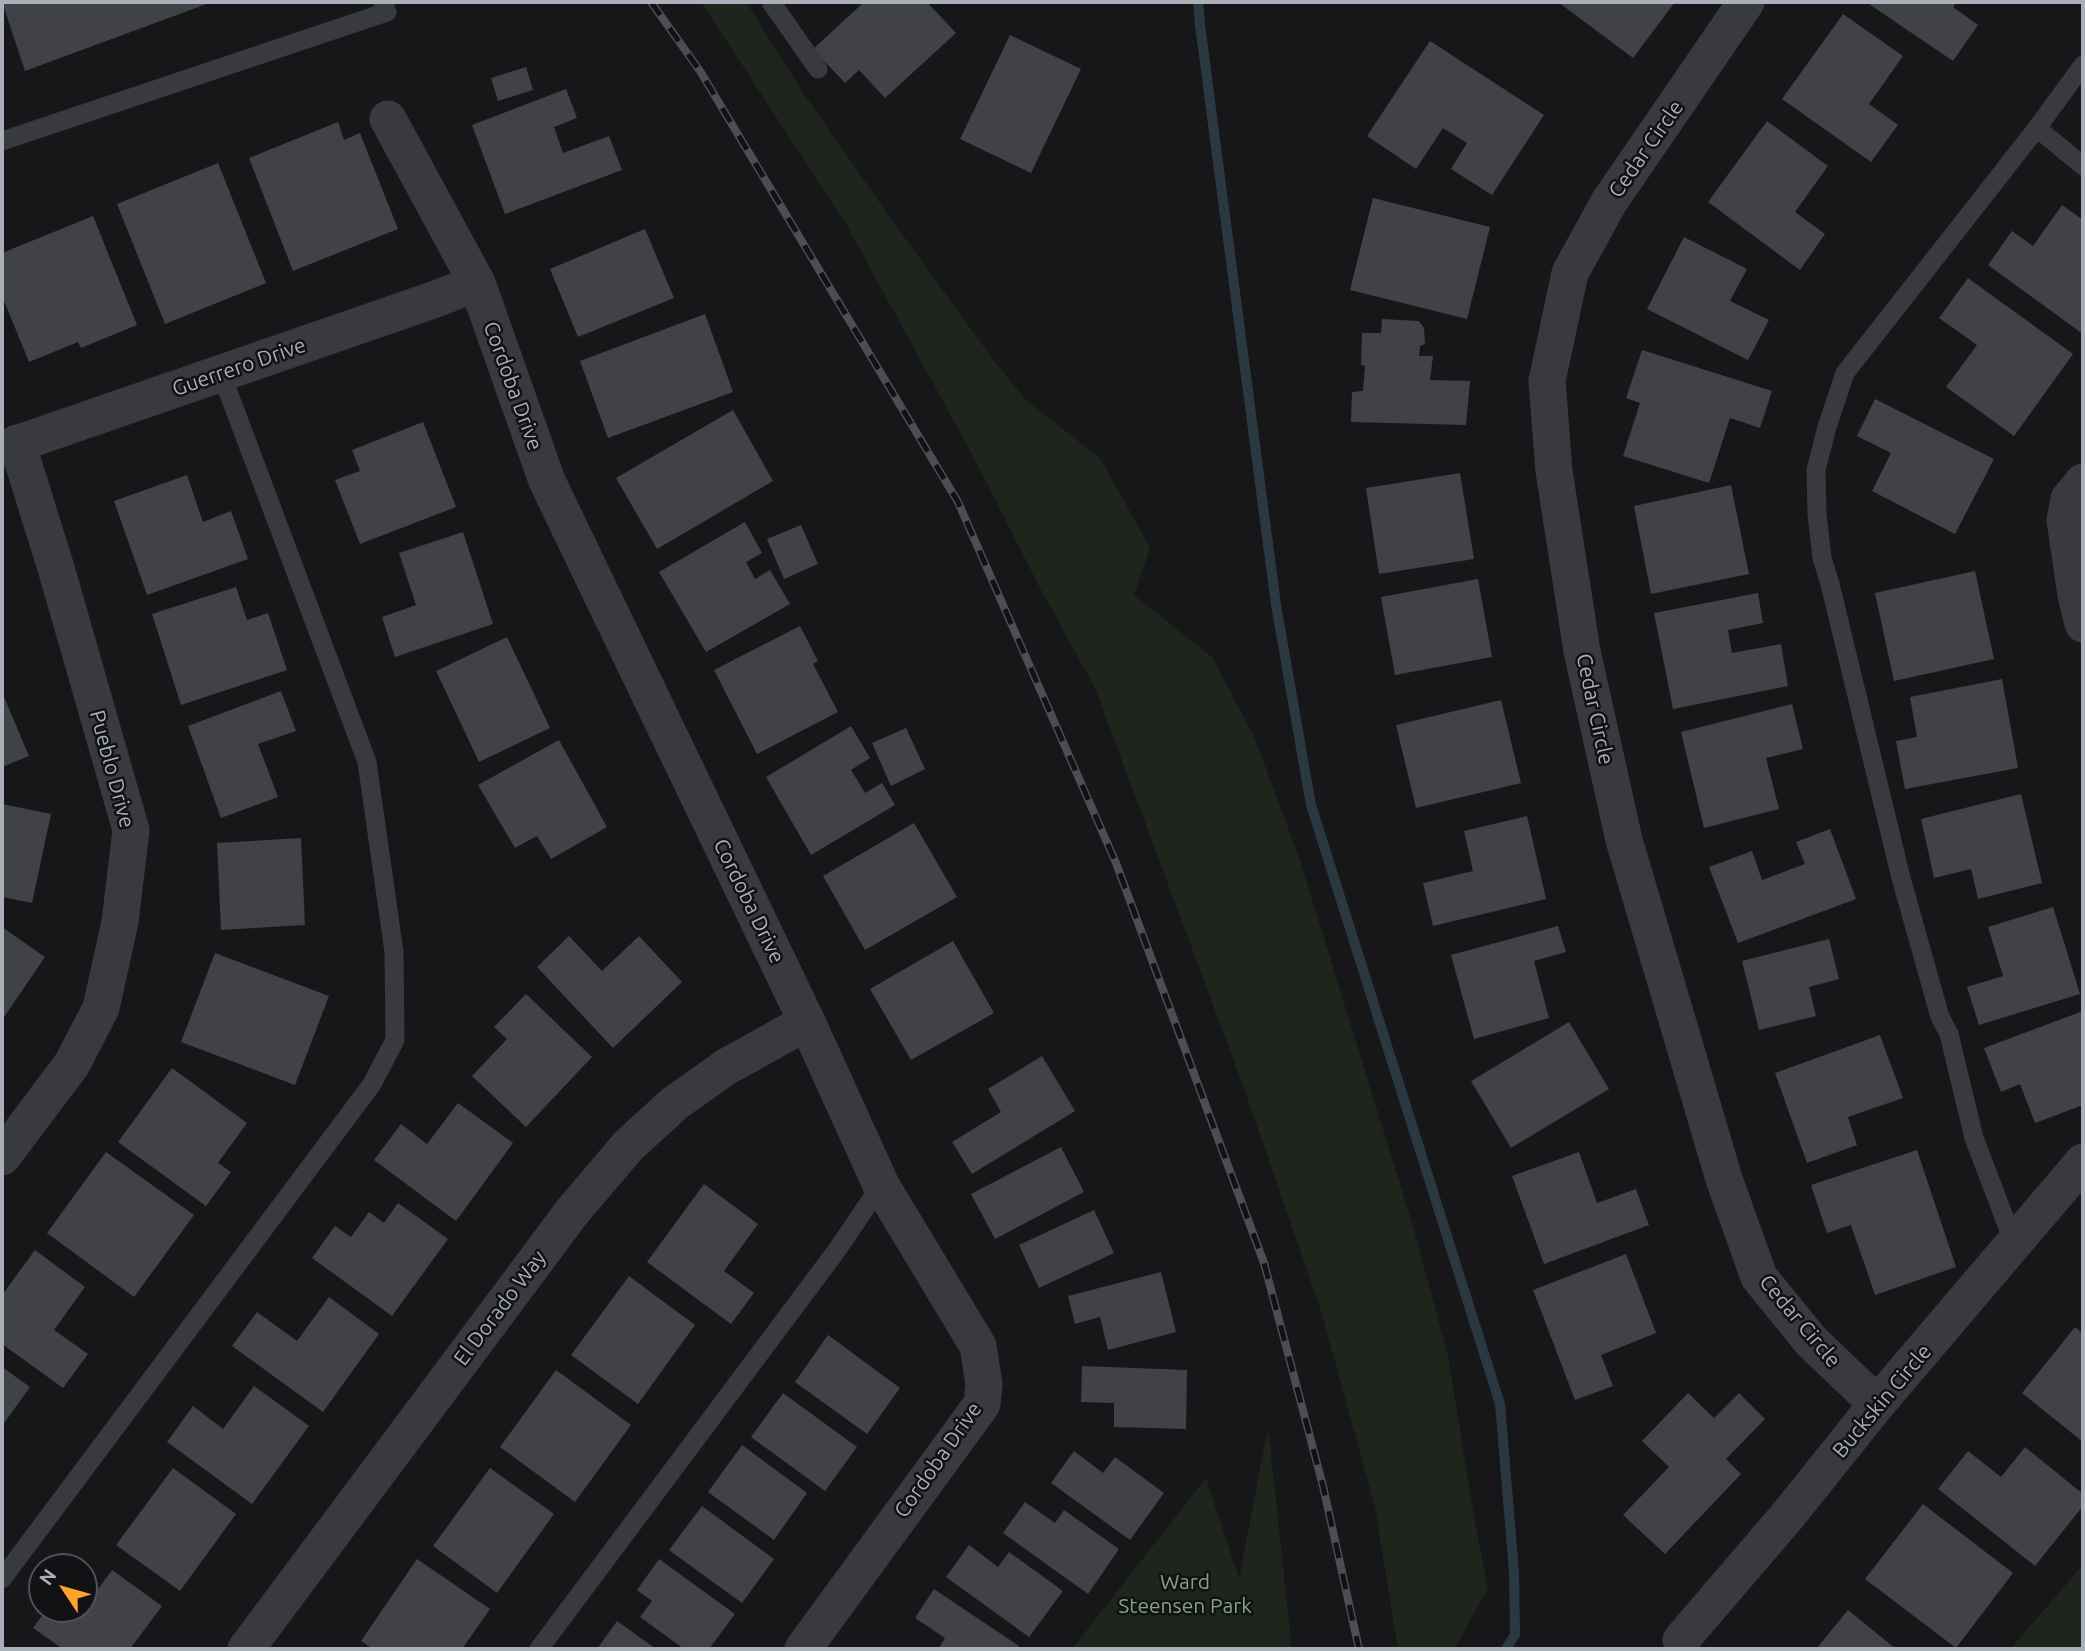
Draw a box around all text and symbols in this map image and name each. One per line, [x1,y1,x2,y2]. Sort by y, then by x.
street label: Cedar Circle [1603,95,1689,203]
street label: Cordoba Drive [478,318,548,454]
street label: Guerrero Drive [169,332,309,402]
street label: Cedar Circle [1571,651,1619,767]
street label: Pueblo Drive [84,707,140,831]
street label: Cordoba Drive [708,835,790,967]
street label: El Dorado Way [449,1246,551,1370]
street label: Cedar Circle [1754,1270,1846,1372]
street label: Buckskin Circle [1827,1339,1937,1463]
street label: Cordoba Drive [889,1397,987,1523]
north arrow [28,1553,98,1623]
text: N [35,1565,61,1589]
park label: Ward Steensen Park [1118,1569,1252,1619]

